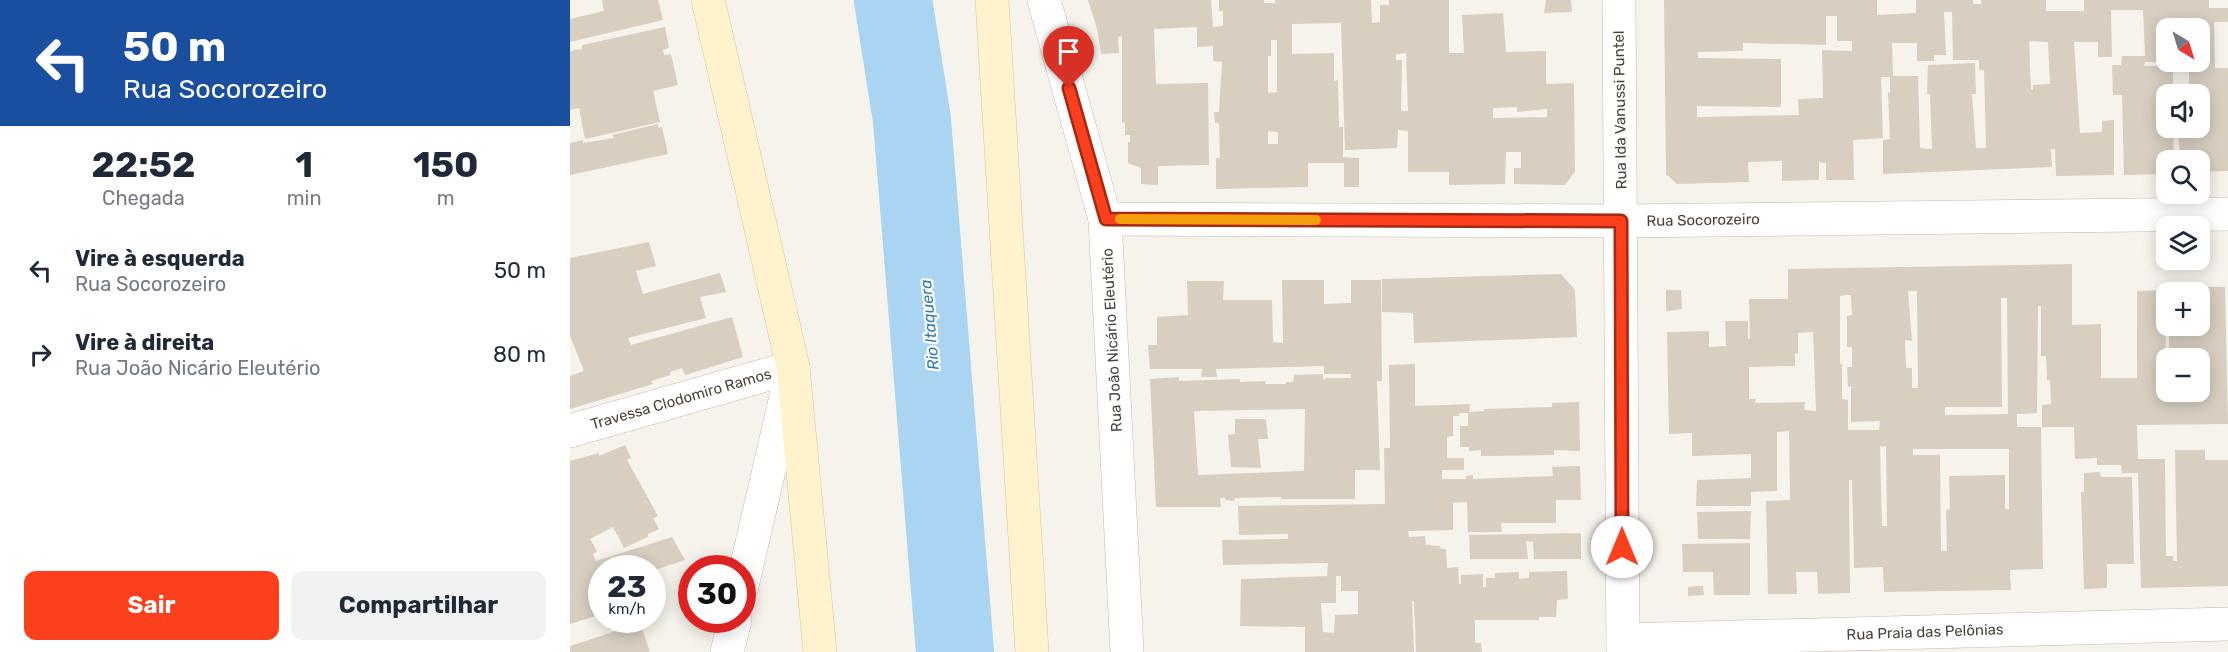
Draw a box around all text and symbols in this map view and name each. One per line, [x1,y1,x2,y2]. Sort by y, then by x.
north arrow [2156,18,2210,72]
map controls [2156,18,2210,402]
text: 50 m [123,22,226,72]
icon: left [24,24,102,102]
pin [1043,26,1094,88]
street label: Rua Ida Vanussi Puntel [1610,30,1630,190]
icon: arrive [1052,35,1085,68]
text: Rua Socorozeiro [123,73,327,105]
button: sound [2156,84,2210,138]
text: 22:52 [91,143,195,186]
text: 1 [295,143,313,186]
text: 150 [413,143,479,186]
button: search [2156,150,2210,204]
text: Chegada [102,186,185,210]
text: min [287,186,322,210]
text: m [437,186,455,210]
street label: Rua Socorozeiro [1646,210,1760,230]
button: layers [2156,216,2210,270]
text: Vire à esquerda [75,245,245,272]
street label: Rua João Nicário Eleutério [1098,248,1126,432]
icon: left [24,254,57,287]
text: 50 m [494,257,546,284]
text: Rua Socorozeiro [75,272,226,296]
water label: Rio Itaquera [916,279,943,371]
button: + [2156,282,2210,336]
text: Vire à direita [75,329,214,356]
icon: right [24,338,57,371]
text: 80 m [493,341,546,368]
button: − [2156,348,2210,402]
text: Rua João Nicário Eleutério [75,356,320,380]
street label: Travessa Clodomiro Ramos [589,364,774,433]
position arrow [1590,515,1654,579]
speed limit sign: 30 [678,555,756,633]
text: 23 [607,569,647,605]
button: Sair [24,571,279,640]
button: Compartilhar [291,571,546,640]
text: km/h [608,600,646,618]
street label: Rua Praia das Pelônias [1846,620,2004,644]

